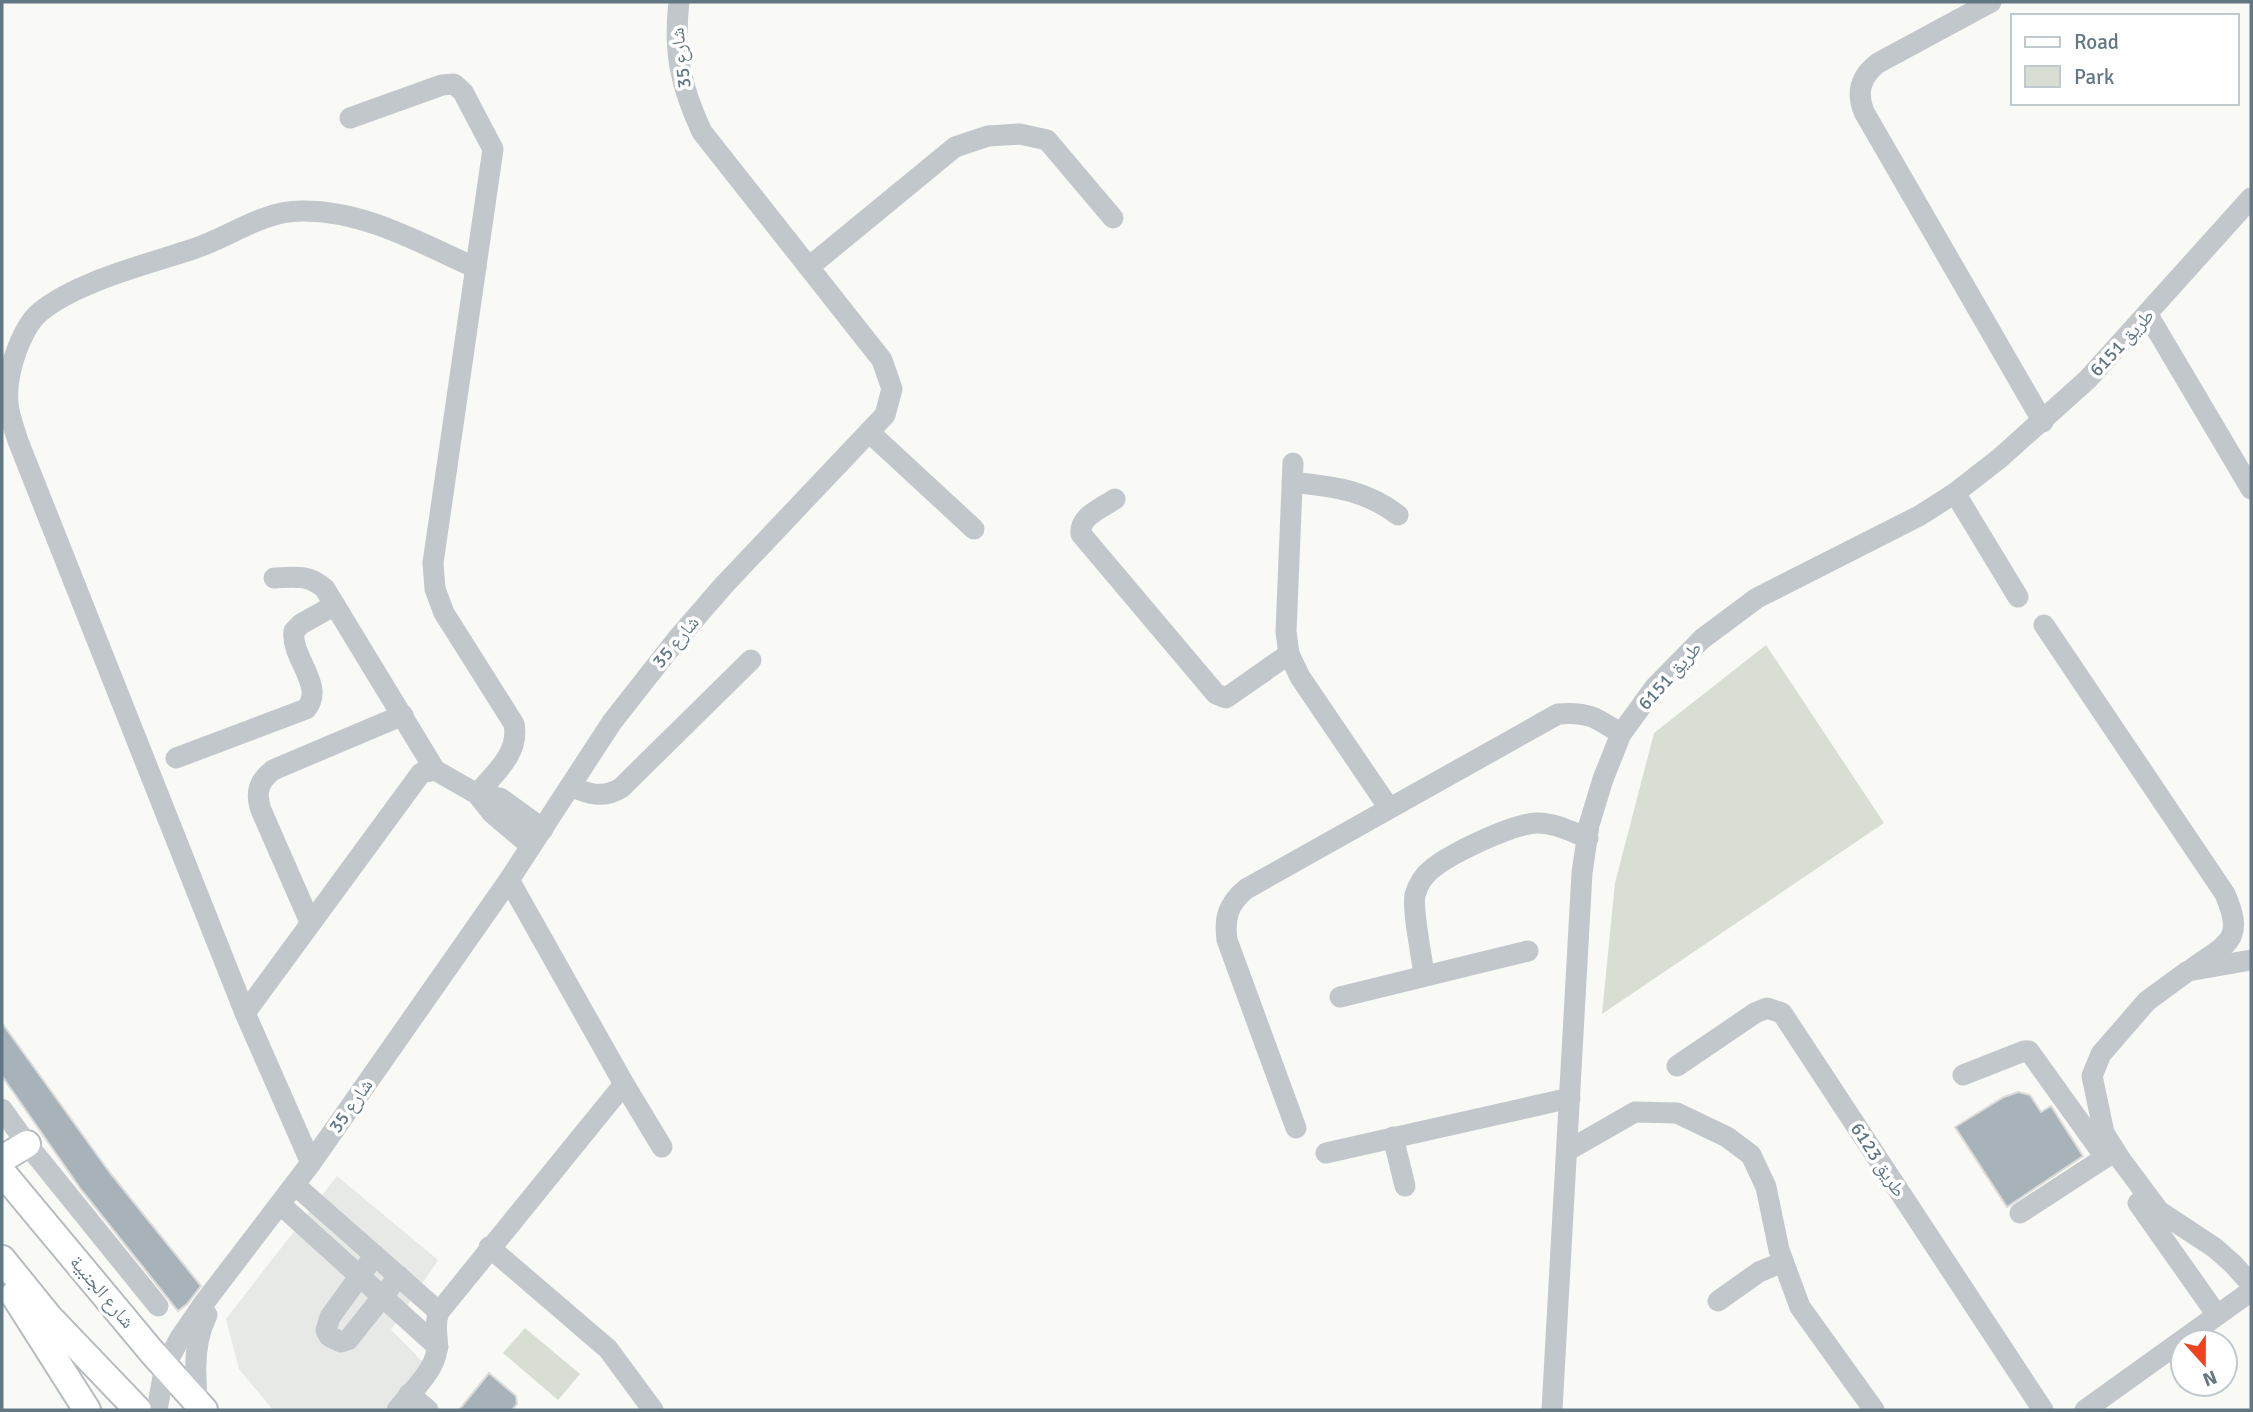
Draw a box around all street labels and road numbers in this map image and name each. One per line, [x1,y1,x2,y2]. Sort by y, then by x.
street label: شارع 35 [665,26,697,90]
street label: طريق 6151 [2085,304,2159,382]
street label: شارع 35 [647,611,705,673]
street label: طريق 6151 [1633,637,1707,715]
street label: شارع 35 [324,1074,378,1138]
street label: طريق 6123 [1845,1118,1911,1202]
street label: شارع الجنبية [65,1251,139,1333]

